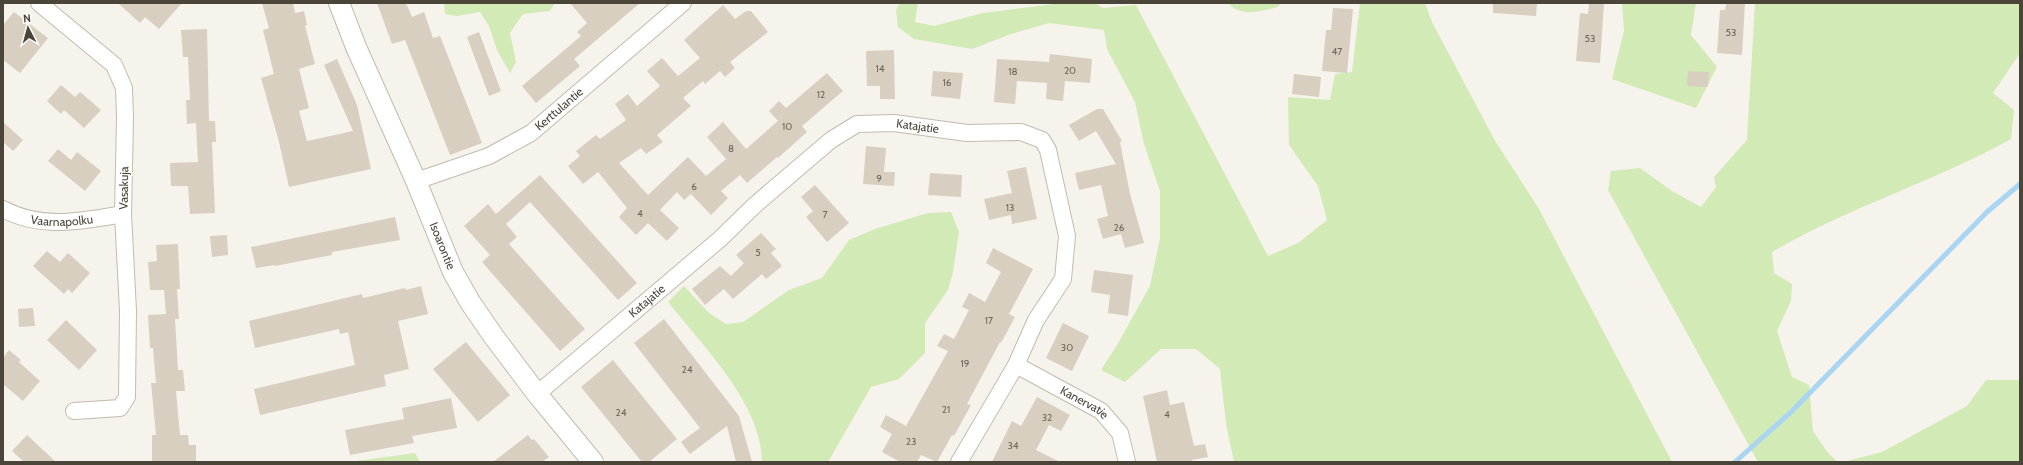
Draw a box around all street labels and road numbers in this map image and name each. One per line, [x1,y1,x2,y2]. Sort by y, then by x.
street label: Kerttulantie [532,84,586,133]
street label: Katajatie [895,115,940,136]
street label: Vasakuja [116,166,131,210]
street label: Vaarnapolku [30,211,94,229]
street label: Isoarontie [426,220,459,272]
street label: Katajatie [625,281,668,320]
street label: Kanervatie [1058,382,1112,422]

